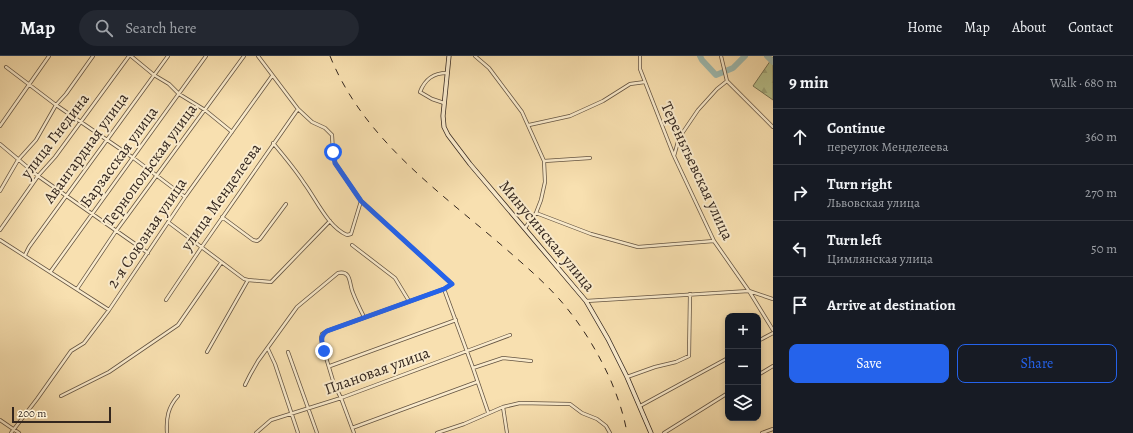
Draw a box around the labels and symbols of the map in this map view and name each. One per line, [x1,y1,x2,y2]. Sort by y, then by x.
street label: улица Гнедина [15,88,95,184]
street label: Авангардная улица [38,88,134,209]
street label: Тереньтьевская улица [655,98,739,244]
street label: Тернопольская улица [98,99,202,231]
street label: Барзасская улица [75,101,164,212]
street label: улица Менделеева [175,138,267,256]
route start [324,143,342,161]
street label: 2-я Союзная улица [102,173,193,293]
street label: Минусинская улица [494,176,600,297]
route end [315,342,333,360]
street label: Плановая улица [321,342,433,400]
scale bar [12,405,111,424]

